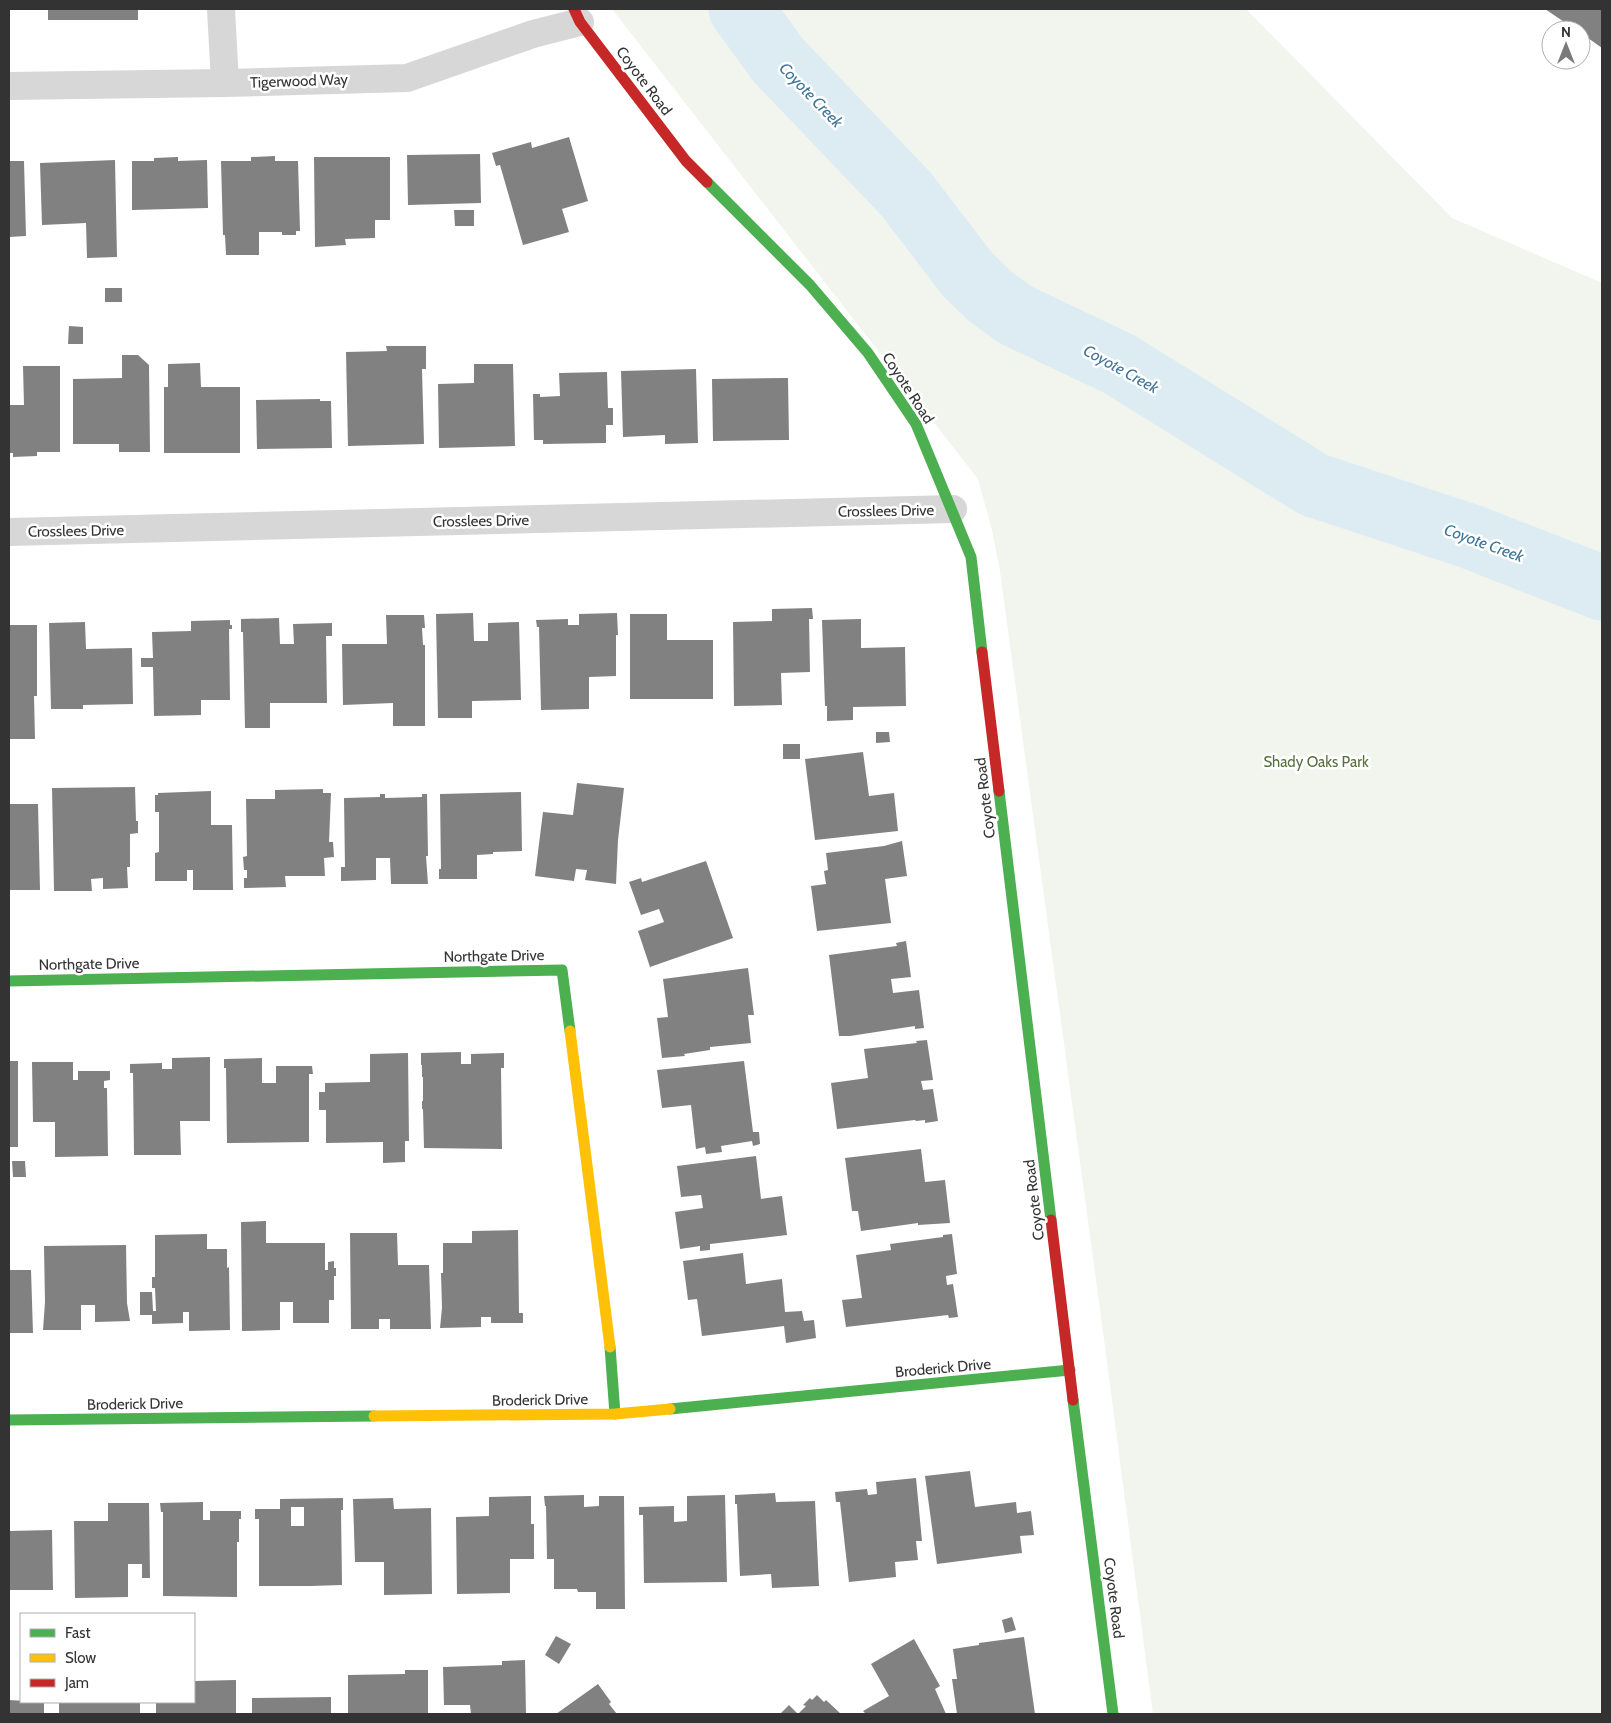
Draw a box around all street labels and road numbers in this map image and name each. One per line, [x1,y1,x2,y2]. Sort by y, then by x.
street label: Coyote Road [612,43,676,119]
street label: Tigerwood Way [250,70,349,92]
street label: Coyote Road [878,349,938,427]
street label: Crosslees Drive [838,501,935,521]
street label: Crosslees Drive [433,511,530,531]
street label: Crosslees Drive [28,521,125,541]
street label: Coyote Road [971,757,999,839]
street label: Northgate Drive [443,946,545,966]
street label: Northgate Drive [38,954,140,974]
street label: Coyote Road [1020,1159,1048,1241]
street label: Broderick Drive [894,1355,992,1381]
street label: Broderick Drive [492,1390,589,1410]
street label: Broderick Drive [87,1394,184,1414]
street label: Coyote Road [1100,1557,1128,1639]

